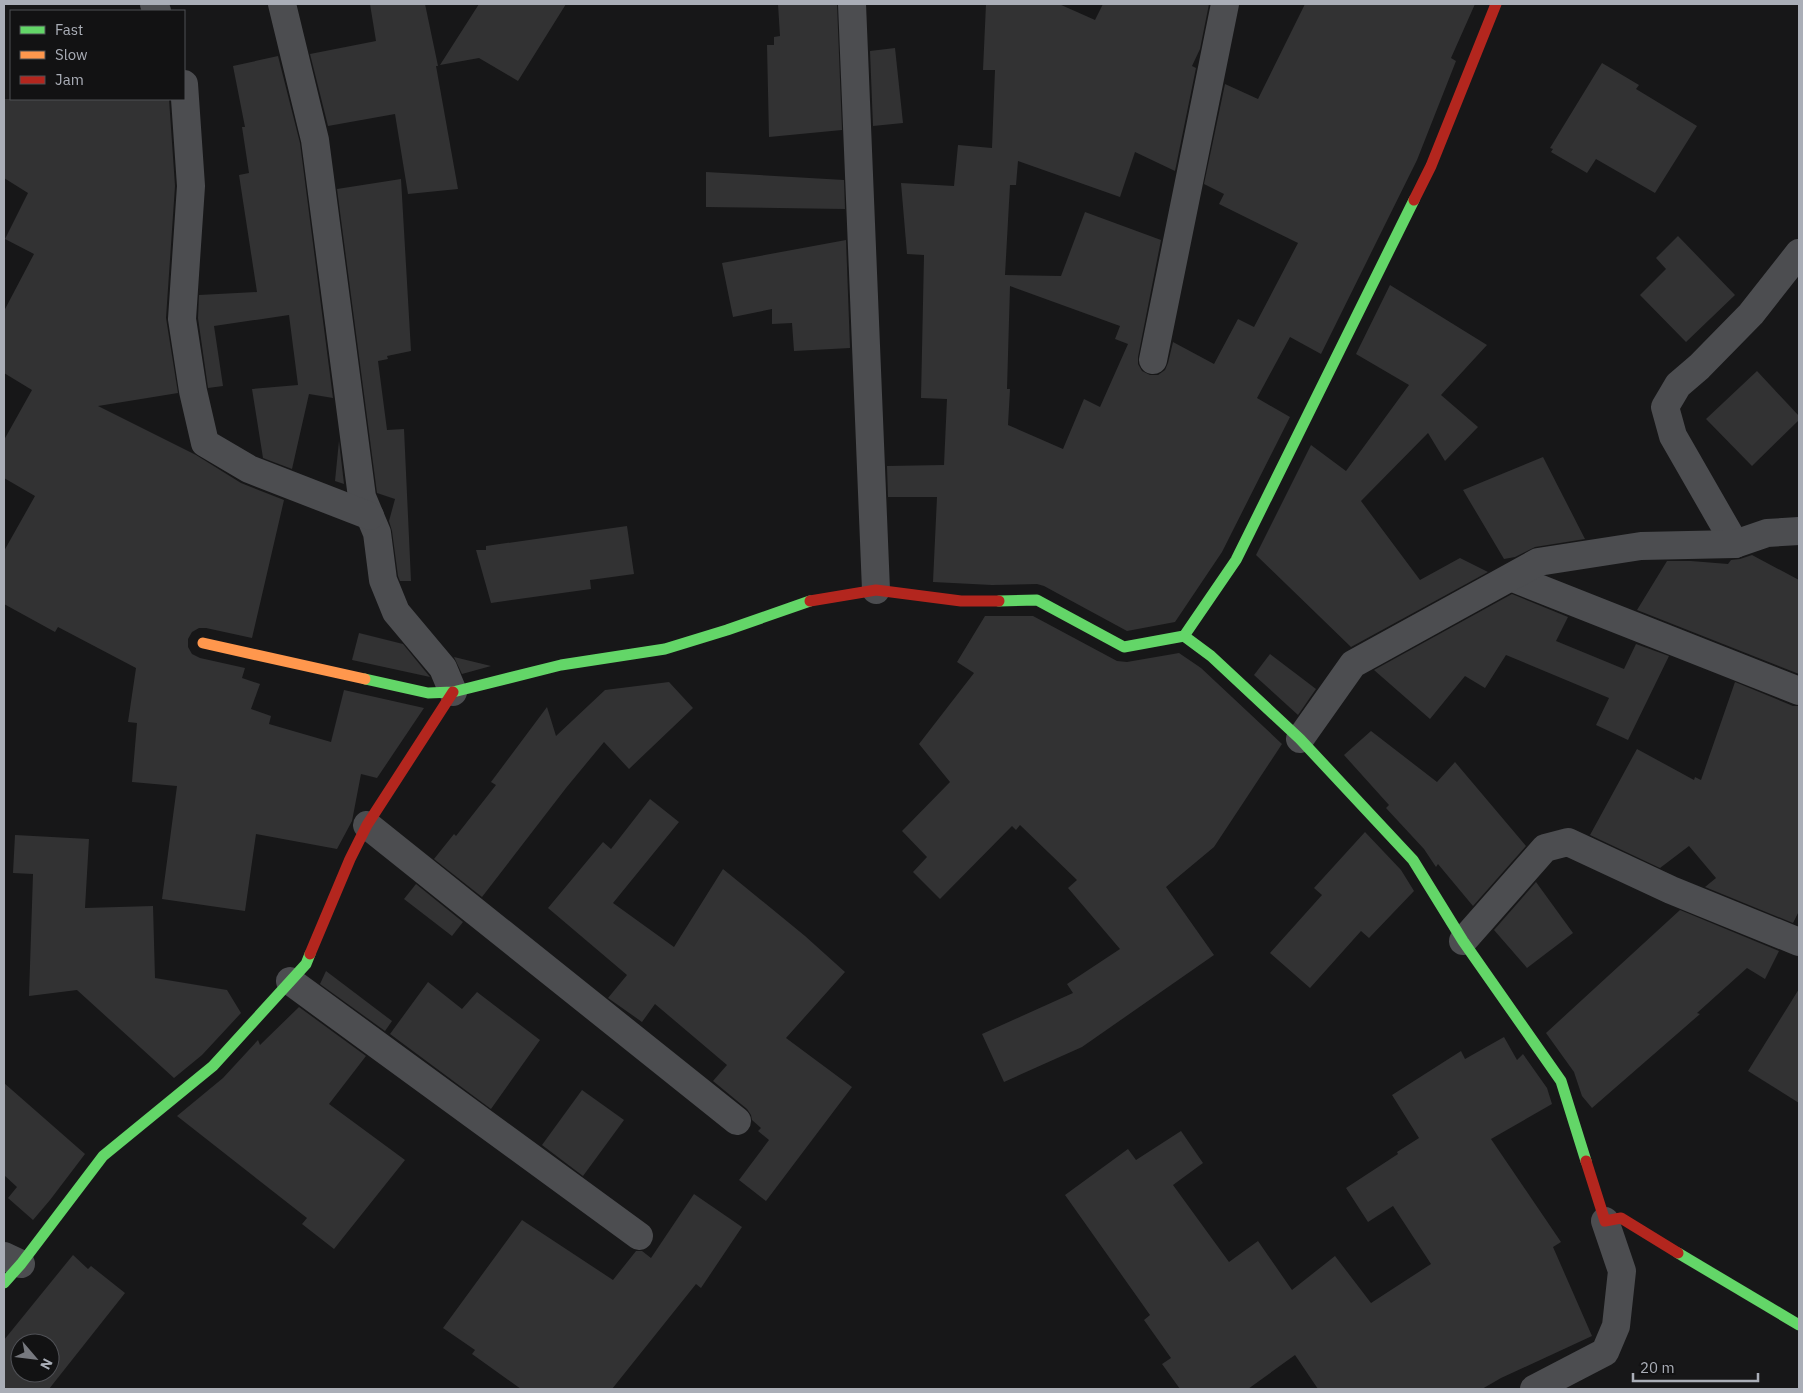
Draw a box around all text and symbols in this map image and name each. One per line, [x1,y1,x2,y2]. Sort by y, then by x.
legend [10,10,185,100]
text: Fast [55,20,83,39]
text: Slow [55,45,88,64]
text: Jam [55,70,84,89]
north arrow [10,1333,60,1383]
scale bar [1633,1350,1758,1382]
text: N [36,1355,57,1373]
text: 20 m [1640,1358,1675,1377]

